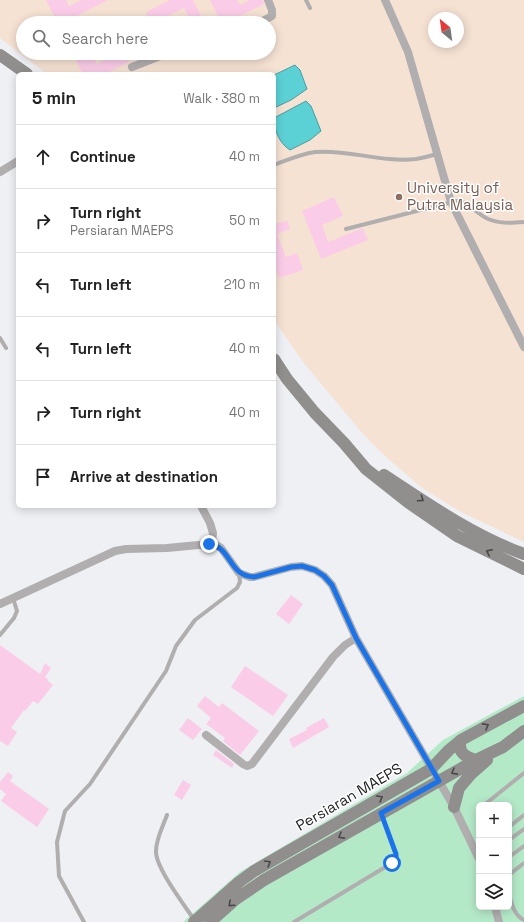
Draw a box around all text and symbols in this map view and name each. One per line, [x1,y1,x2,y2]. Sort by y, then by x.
north arrow [428,12,464,48]
search box [16,16,276,60]
icon: search [30,27,52,49]
text: Search here [62,29,148,48]
text: 5 min [32,87,76,109]
text: Walk · 380 m [183,90,260,107]
icon: ahead [32,146,54,168]
text: Continue [70,147,136,166]
text: 40 m [229,148,260,165]
place label: University of Putra Malaysia [407,178,513,214]
marker: University of Putra Malaysia [394,192,404,202]
text: Turn right [70,203,141,222]
icon: right [32,210,54,232]
text: 50 m [229,212,260,229]
text: Persiaran MAEPS [70,222,174,239]
icon: left [32,274,54,296]
text: Turn left [70,275,132,294]
text: 210 m [224,276,260,293]
icon: left [32,338,54,360]
text: Turn left [70,339,132,358]
text: 40 m [229,340,260,357]
icon: right [32,402,54,424]
text: Turn right [70,403,141,422]
text: 40 m [229,404,260,421]
icon: arrive [32,466,54,488]
text: Arrive at destination [70,467,218,486]
one-way arrow [417,494,424,502]
route end [200,535,218,553]
one-way arrow [486,549,493,557]
one-way arrow [482,723,489,731]
street label: Persiaran MAEPS [292,758,405,835]
one-way arrow [451,768,458,775]
one-way arrow [376,795,384,802]
map controls [476,802,512,910]
button: + [476,802,512,838]
one-way arrow [338,831,345,838]
button: − [476,838,512,874]
route start [383,854,401,872]
one-way arrow [264,860,271,867]
button: layers [476,874,512,910]
one-way arrow [228,900,235,907]

